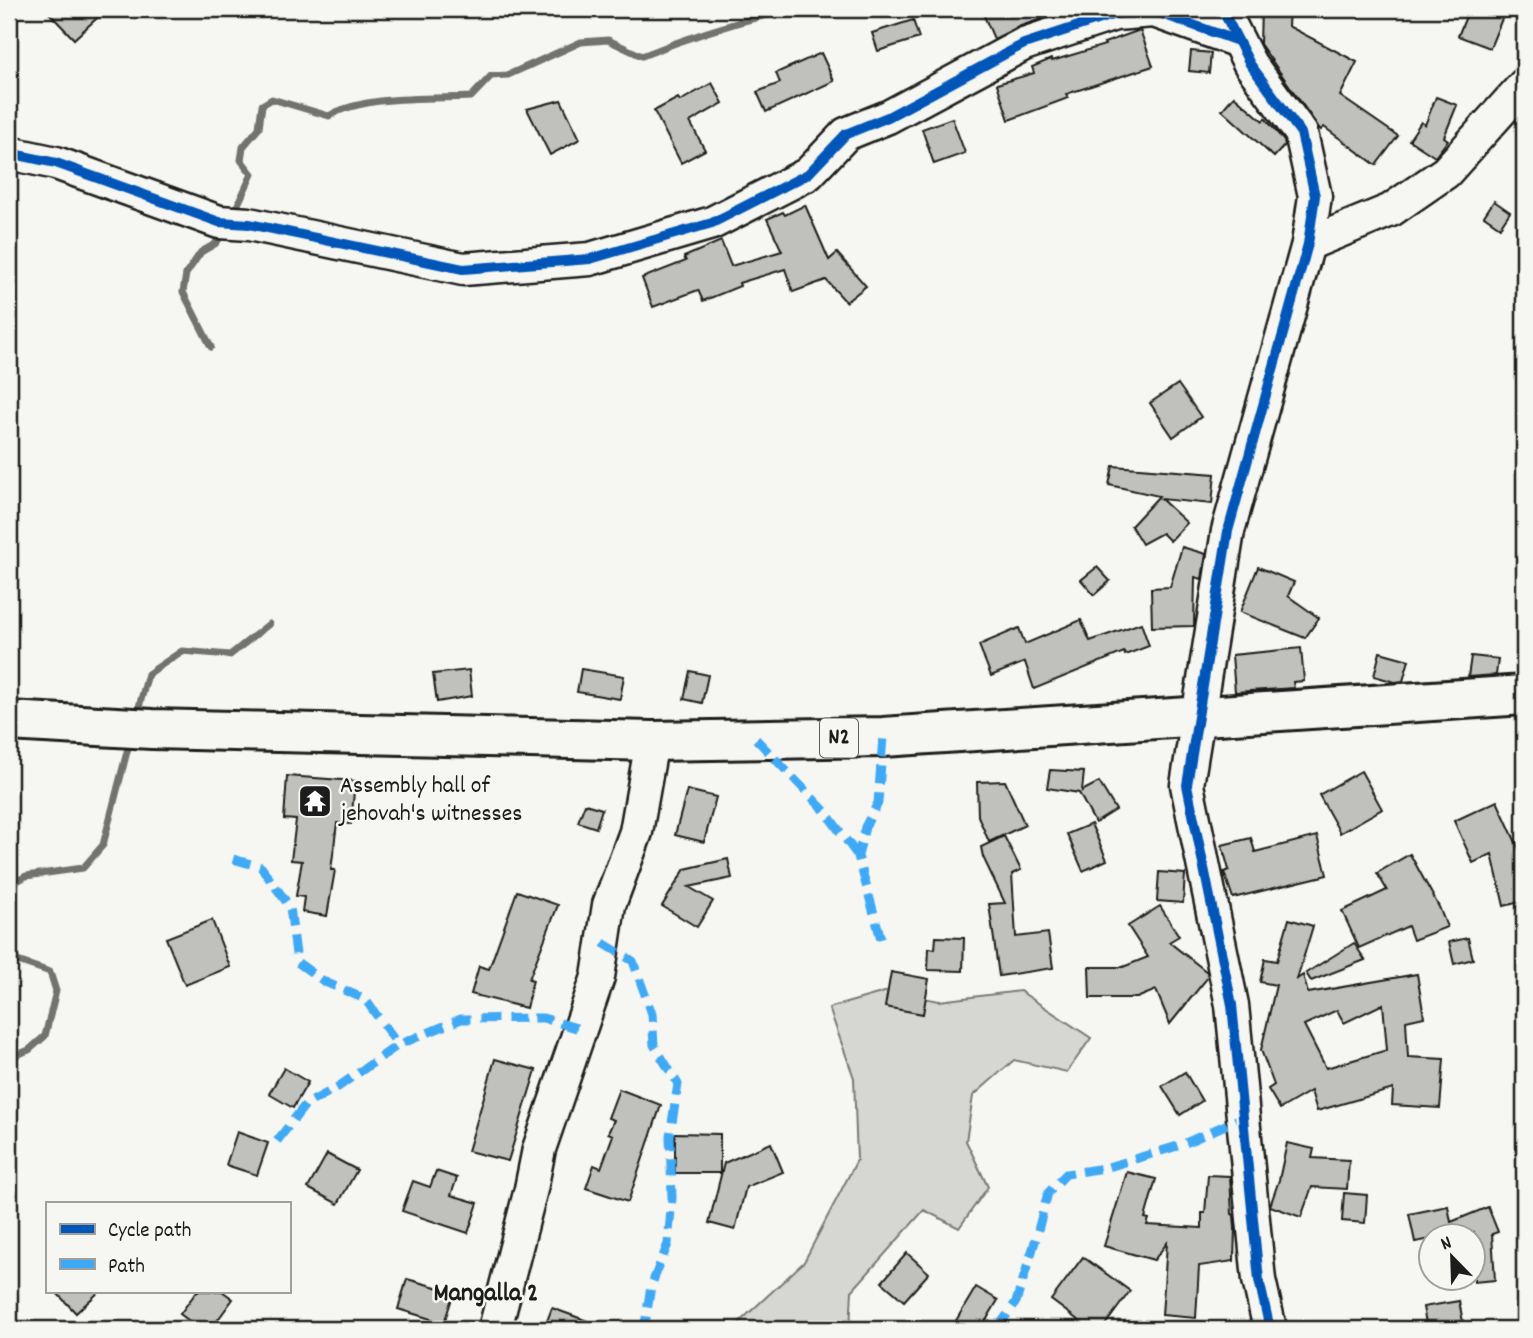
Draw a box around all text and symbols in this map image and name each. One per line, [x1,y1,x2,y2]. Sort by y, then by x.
road number: N2 [820,718,858,758]
place label: Assembly hall of jehovah's witnesses [338,770,522,832]
temple icon: Assembly hall of jehovah's witnesses [296,782,334,820]
legend [46,1202,290,1292]
text: Cycle path [108,1217,191,1247]
north arrow [1418,1222,1488,1292]
text: N [1437,1230,1456,1259]
text: Path [108,1253,145,1283]
district label: Mangalla 2 [434,1276,538,1313]

